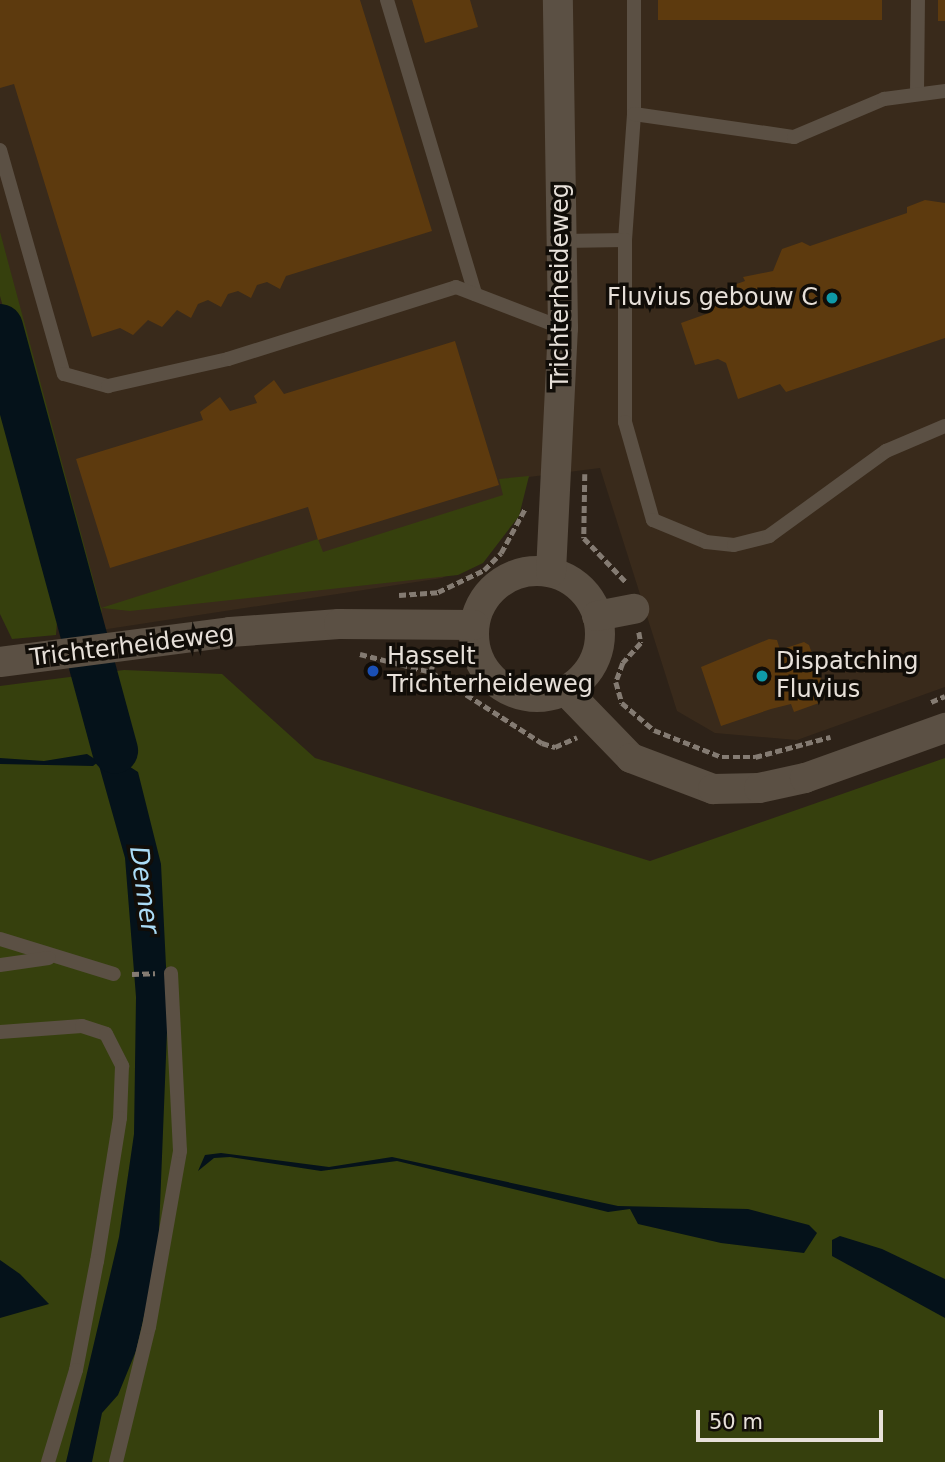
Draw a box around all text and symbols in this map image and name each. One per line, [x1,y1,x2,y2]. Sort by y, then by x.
street label: Trichterheideweg [547,183,575,389]
place label: Fluvius gebouw C [607,284,818,312]
marker: Fluvius gebouw C [824,290,840,306]
street label: Trichterheideweg [28,619,236,673]
place label: Hasselt Trichterheideweg [387,643,593,699]
place label: Dispatching Fluvius [776,648,919,704]
marker: Hasselt Trichterheideweg [365,663,381,679]
marker: Dispatching Fluvius [754,668,770,684]
water label: Demer [122,844,166,936]
scale bar [700,1396,887,1440]
text: 50 m [709,1410,763,1434]

